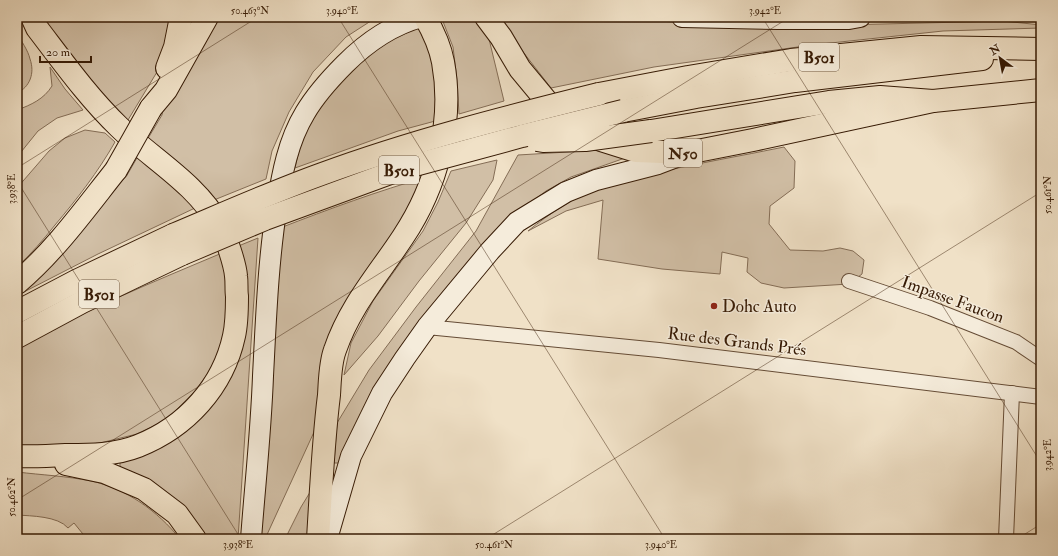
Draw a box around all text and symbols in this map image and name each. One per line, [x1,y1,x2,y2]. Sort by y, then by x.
text: 50.463°N [231,5,269,17]
text: 3.940°E [326,5,358,17]
text: 3.942°E [749,5,781,17]
scale bar [40,38,91,64]
north arrow [980,38,1020,78]
text: N [986,41,1004,59]
road number: B501 [799,43,839,71]
text: 20 m [46,45,71,60]
road number: N50 [664,139,702,167]
road number: B501 [379,156,419,184]
text: 3.938°E [6,174,18,204]
text: 50.461°N [1042,176,1054,214]
street label: Impasse Faucon [898,271,1007,329]
road number: B501 [79,280,119,308]
place label: Dohc Auto [722,296,796,317]
marker: Dohc Auto [709,301,719,311]
street label: Rue des Grands Prés [666,323,808,360]
text: 3.942°E [1042,439,1054,471]
text: 50.462°N [6,477,18,517]
text: 3.938°E [223,539,253,551]
text: 50.461°N [475,539,513,551]
text: 3.940°E [645,539,677,551]

